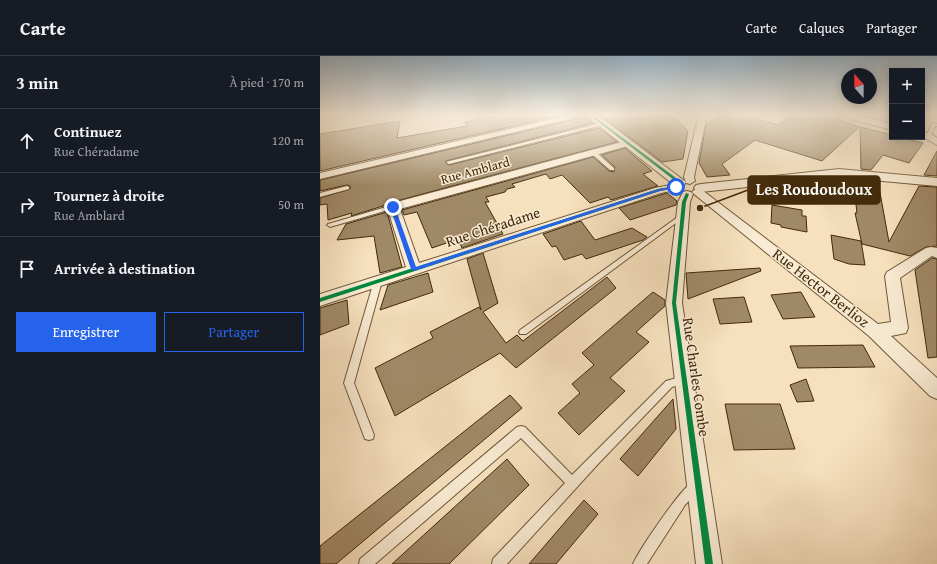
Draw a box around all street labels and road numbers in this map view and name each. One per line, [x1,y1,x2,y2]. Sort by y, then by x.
street label: Rue Amblard [439,152,512,189]
street label: Rue Chéradame [443,201,543,252]
street label: Rue Hector Berlioz [769,243,874,332]
street label: Rue Charles Combe [678,316,715,438]

